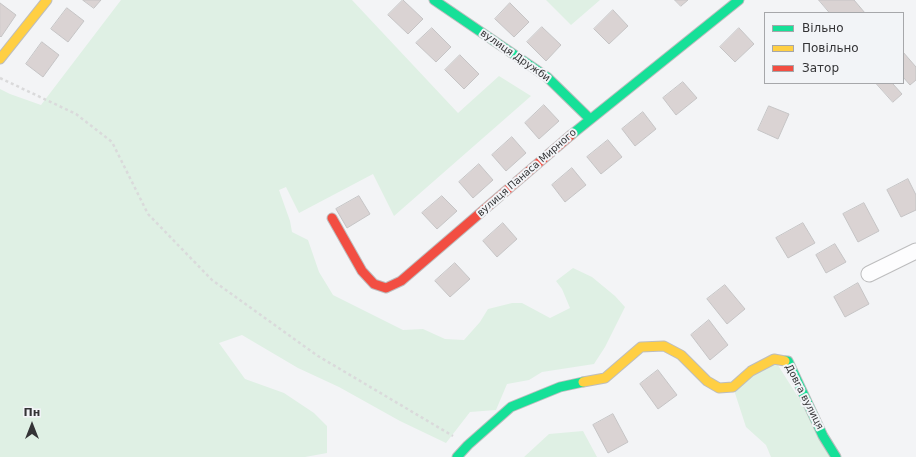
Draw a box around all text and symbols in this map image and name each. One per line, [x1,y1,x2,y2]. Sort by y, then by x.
legend [764,12,904,84]
text: Вільно [802,21,844,35]
street label: вулиця Дружби [478,27,552,85]
text: Повільно [802,41,859,55]
text: Затор [802,61,839,75]
street label: вулиця Панаса Мирного [475,127,579,219]
street label: Довга вулиця [782,362,826,432]
north arrow [12,405,52,445]
text: Пн [24,406,40,419]

